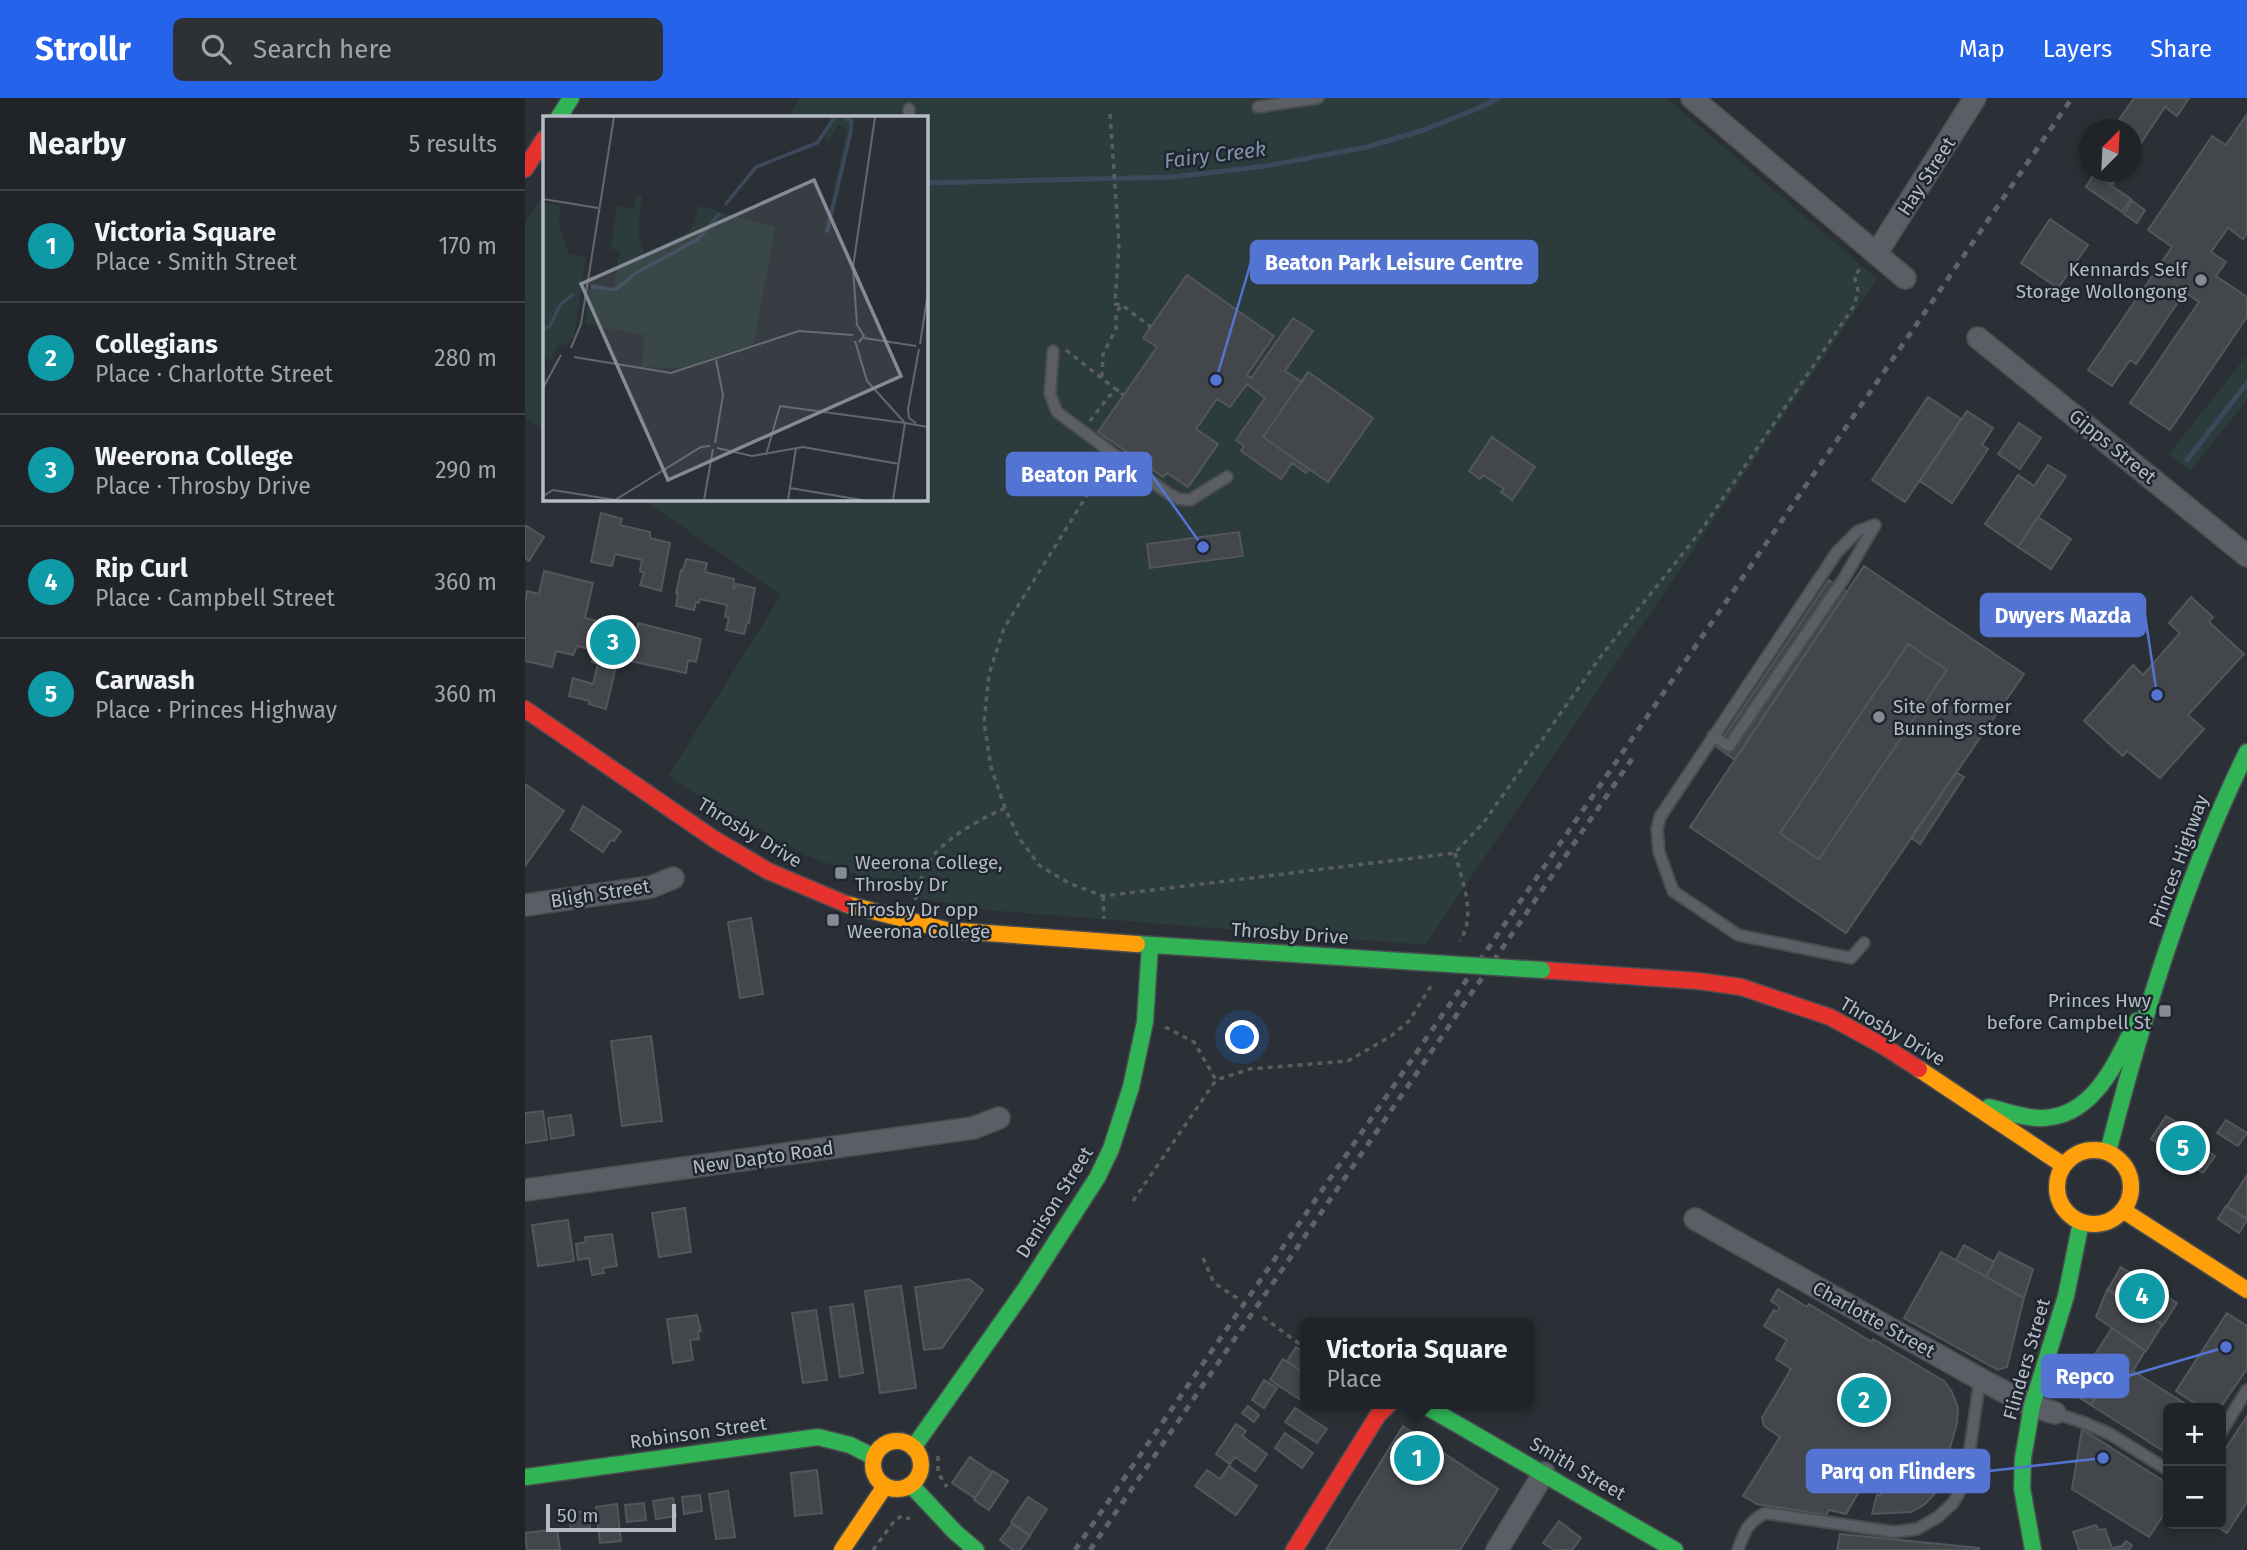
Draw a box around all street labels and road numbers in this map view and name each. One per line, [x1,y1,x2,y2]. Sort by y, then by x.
street label: Hay Street [1893,133,1960,220]
street label: Gipps Street [2065,404,2161,489]
street label: Princes Highway [2144,791,2213,931]
street label: Throsby Drive [693,792,806,873]
street label: Bligh Street [549,874,651,913]
street label: Throsby Drive [1230,918,1350,949]
street label: Throsby Drive [1836,992,1950,1071]
street label: New Dapto Road [691,1136,835,1179]
street label: Denison Street [1011,1142,1098,1262]
street label: Charlotte Street [1809,1276,1939,1363]
street label: Flinders Street [1998,1296,2055,1423]
street label: Robinson Street [628,1412,768,1453]
street label: Smith Street [1526,1432,1630,1505]

